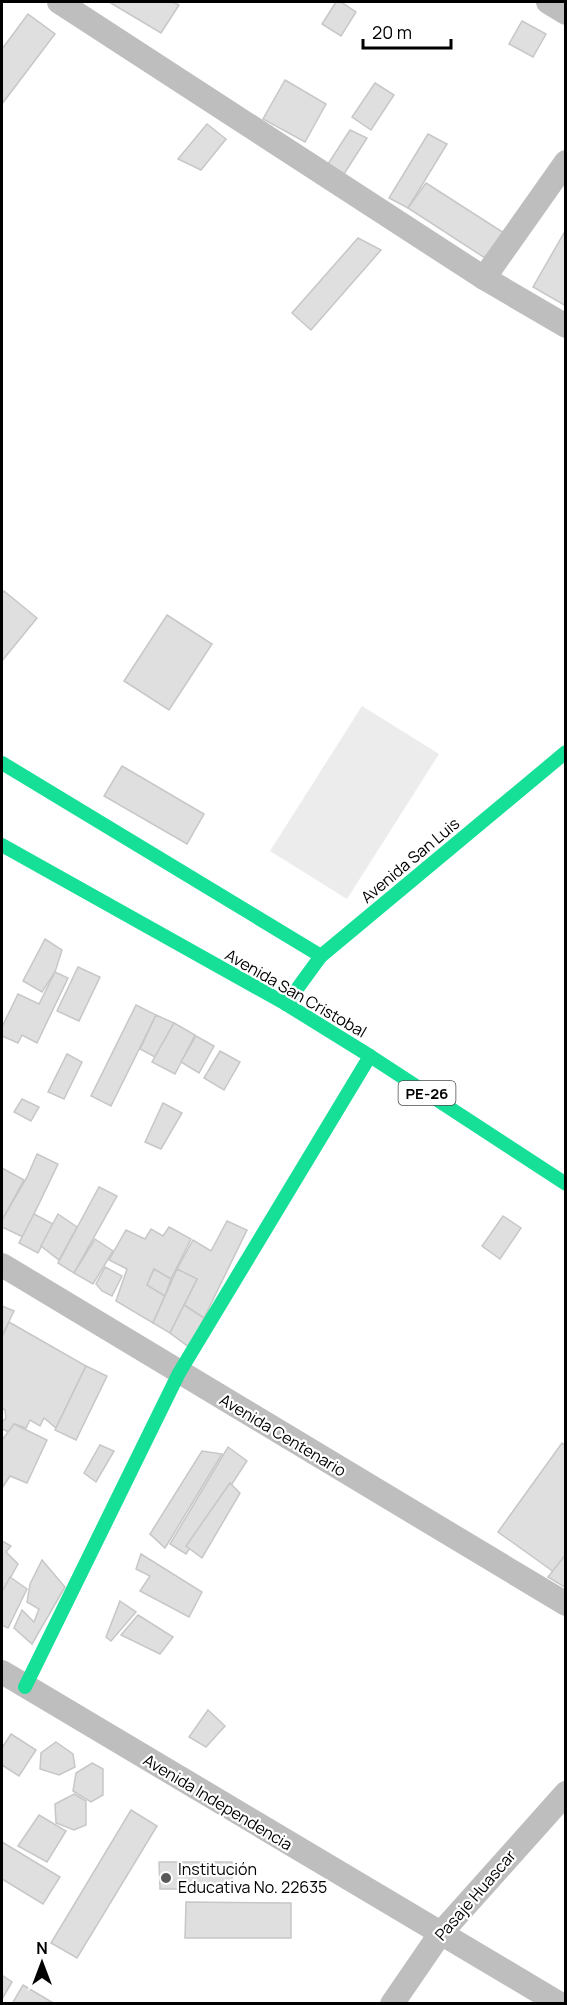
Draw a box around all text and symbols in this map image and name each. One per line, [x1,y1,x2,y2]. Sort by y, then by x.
scale bar [363,12,452,50]
text: 20 m [372,20,412,44]
street label: Avenida San Luis [356,812,464,908]
street label: Avenida San Cristobal [221,944,371,1042]
road number: PE-26 [398,1081,456,1105]
street label: Avenida Centenario [216,1389,350,1481]
street label: Avenida Independencia [139,1749,297,1855]
street label: Pasaje Huascar [430,1845,521,1945]
place label: Institución Educativa No. 22635 [178,1858,327,1898]
marker: Institución Educativa No. 22635 [159,1871,173,1885]
north arrow [12,1933,72,1993]
text: N [36,1937,48,1959]

